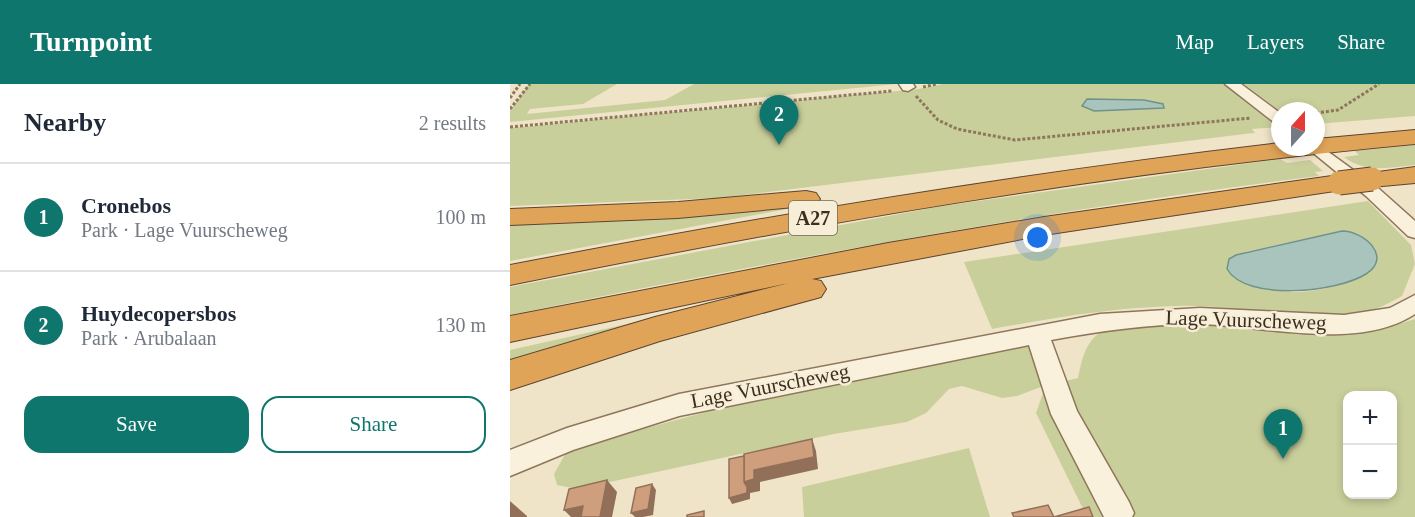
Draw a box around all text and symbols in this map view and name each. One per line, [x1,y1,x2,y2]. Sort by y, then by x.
text: Turnpoint [30,26,152,57]
text: Map [1176,30,1214,54]
text: Layers [1247,30,1304,54]
text: Share [1337,30,1385,54]
pin: 2 [760,95,798,145]
north arrow [1271,102,1325,156]
text: Nearby [24,108,106,137]
text: 2 results [419,112,486,134]
text: Cronebos [81,193,171,218]
road number: A27 [789,201,837,235]
text: 1 [39,206,49,228]
text: 100 m [435,206,486,228]
text: Park · Lage Vuurscheweg [81,219,288,241]
your location [1023,223,1052,252]
text: Huydecopersbos [81,301,236,326]
street label: Lage Vuurscheweg [1165,305,1327,335]
text: 2 [39,314,49,336]
text: 130 m [435,314,486,336]
text: Park · Arubalaan [81,327,217,349]
street label: Lage Vuurscheweg [689,359,852,413]
map controls [1343,391,1397,499]
button: + [1343,391,1397,445]
button: Save [24,396,249,453]
button: Share [261,396,486,453]
pin: 1 [1264,410,1302,459]
button: − [1343,445,1397,499]

